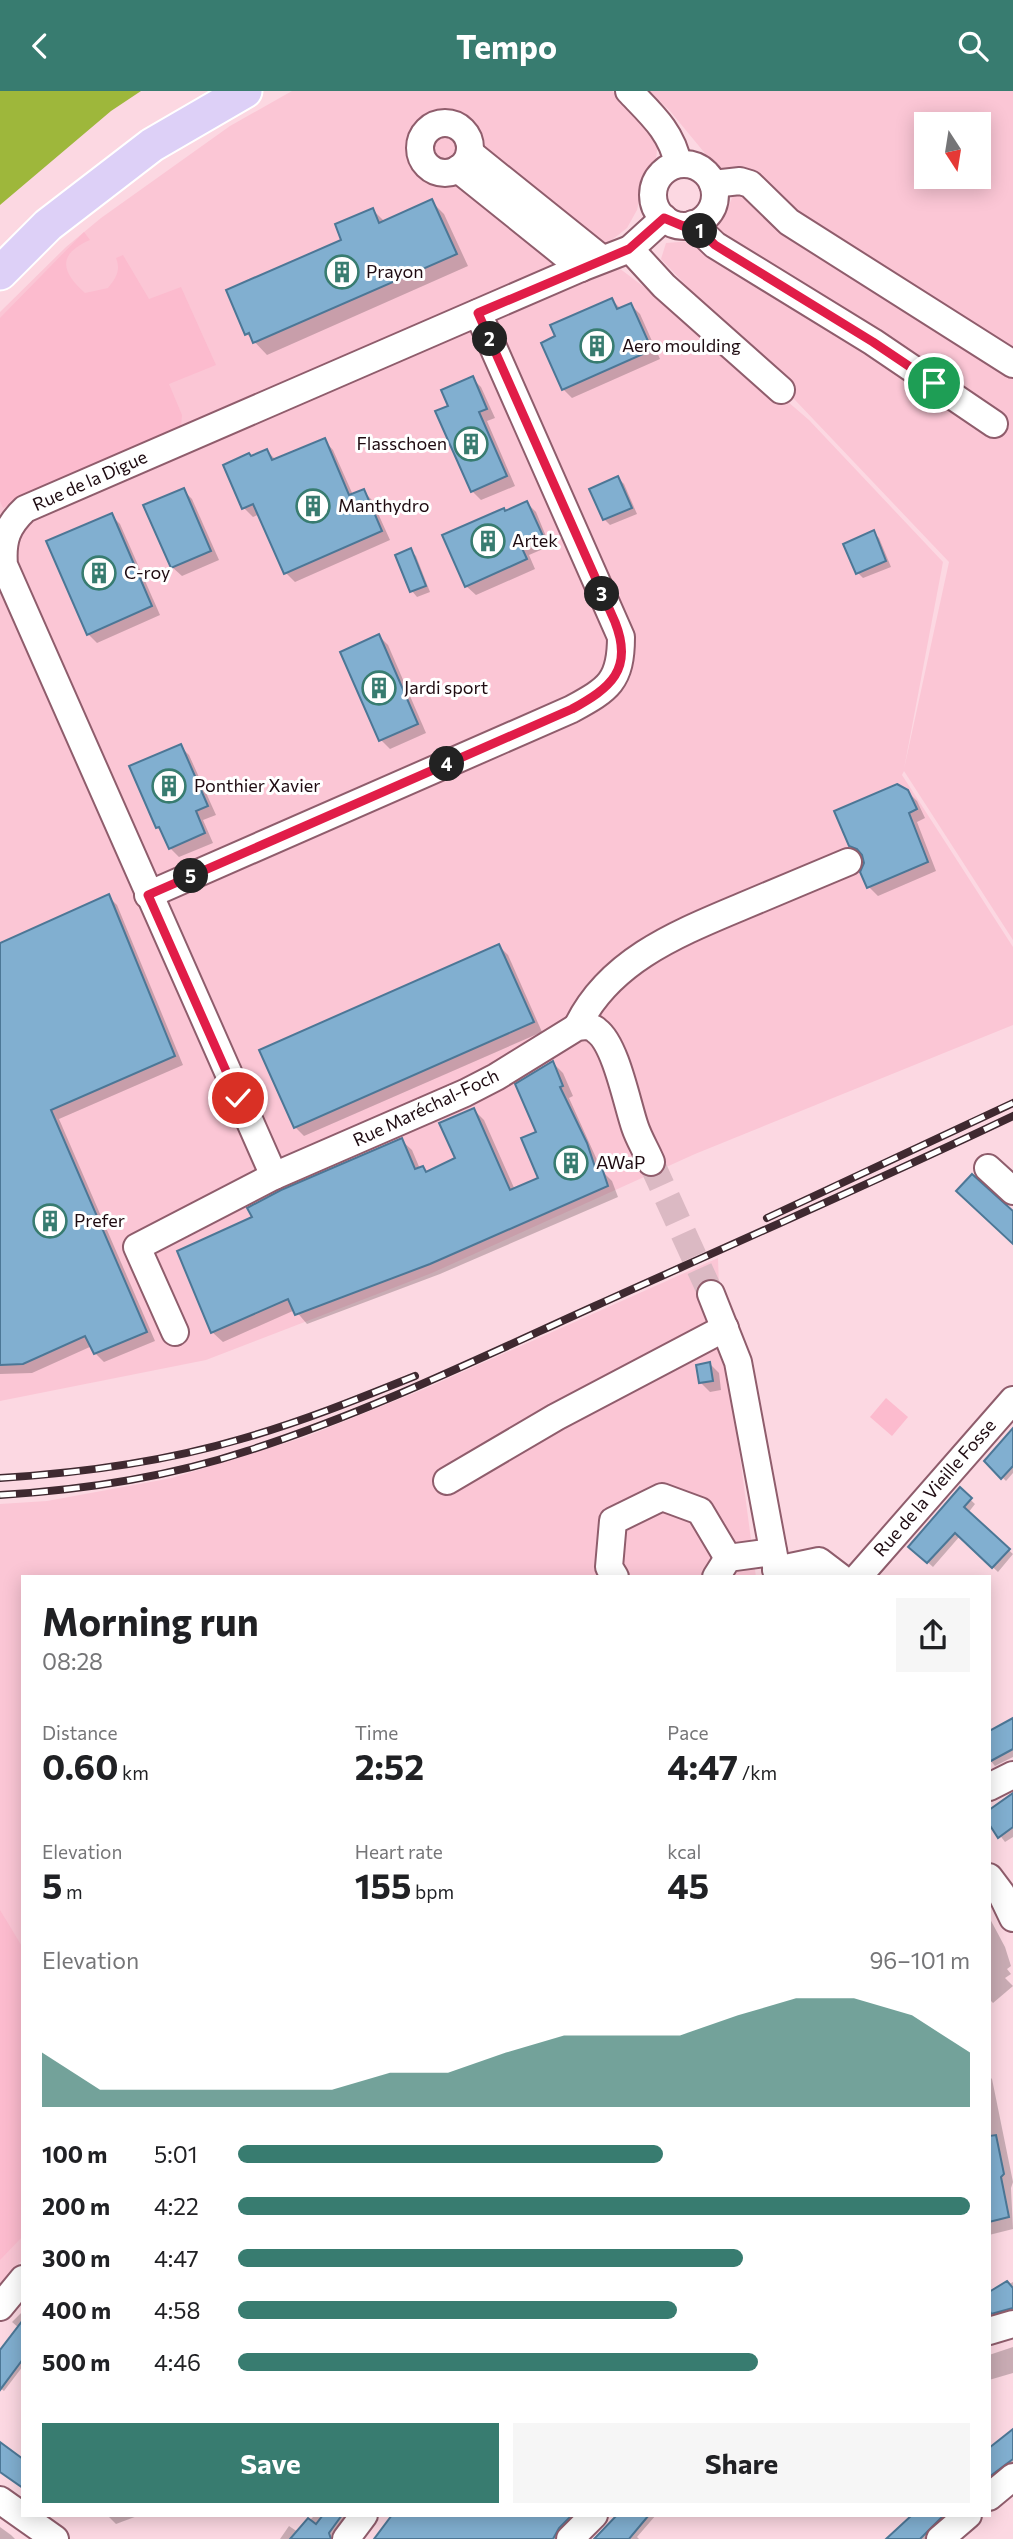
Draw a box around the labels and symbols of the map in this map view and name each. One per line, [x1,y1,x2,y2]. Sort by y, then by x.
north arrow [914,112,990,189]
pin: 1 [682,213,718,249]
building icon: Prayon [323,253,361,291]
place label: Prayon [366,260,424,282]
pin: 2 [472,321,508,357]
building icon: Aero moulding [578,327,616,365]
place label: Aero moulding [622,334,741,356]
pin [904,353,964,413]
building icon: Flasschoen [452,425,490,463]
place label: Flasschoen [357,432,447,454]
street label: Rue de la Digue [29,445,150,515]
building icon: Manthydro [294,487,332,525]
place label: Manthydro [338,494,429,516]
building icon: Artek [469,522,507,560]
place label: Artek [512,529,558,551]
building icon: C-roy [80,554,118,592]
place label: C-roy [124,561,170,583]
pin: 3 [584,577,620,611]
building icon: Jardi sport [360,669,398,707]
place label: Jardi sport [404,676,488,698]
pin: 4 [430,747,464,781]
building icon: Ponthier Xavier [150,767,188,805]
place label: Ponthier Xavier [194,774,320,796]
pin: 5 [174,859,208,893]
street label: Rue Maréchal-Foch [349,1064,502,1151]
pin [208,1068,268,1128]
building icon: AWaP [552,1144,590,1182]
place label: AWaP [596,1151,645,1173]
building icon: Prefer [31,1202,69,1240]
place label: Prefer [74,1209,125,1231]
street label: Rue de la Vieille Fosse [868,1414,1000,1561]

